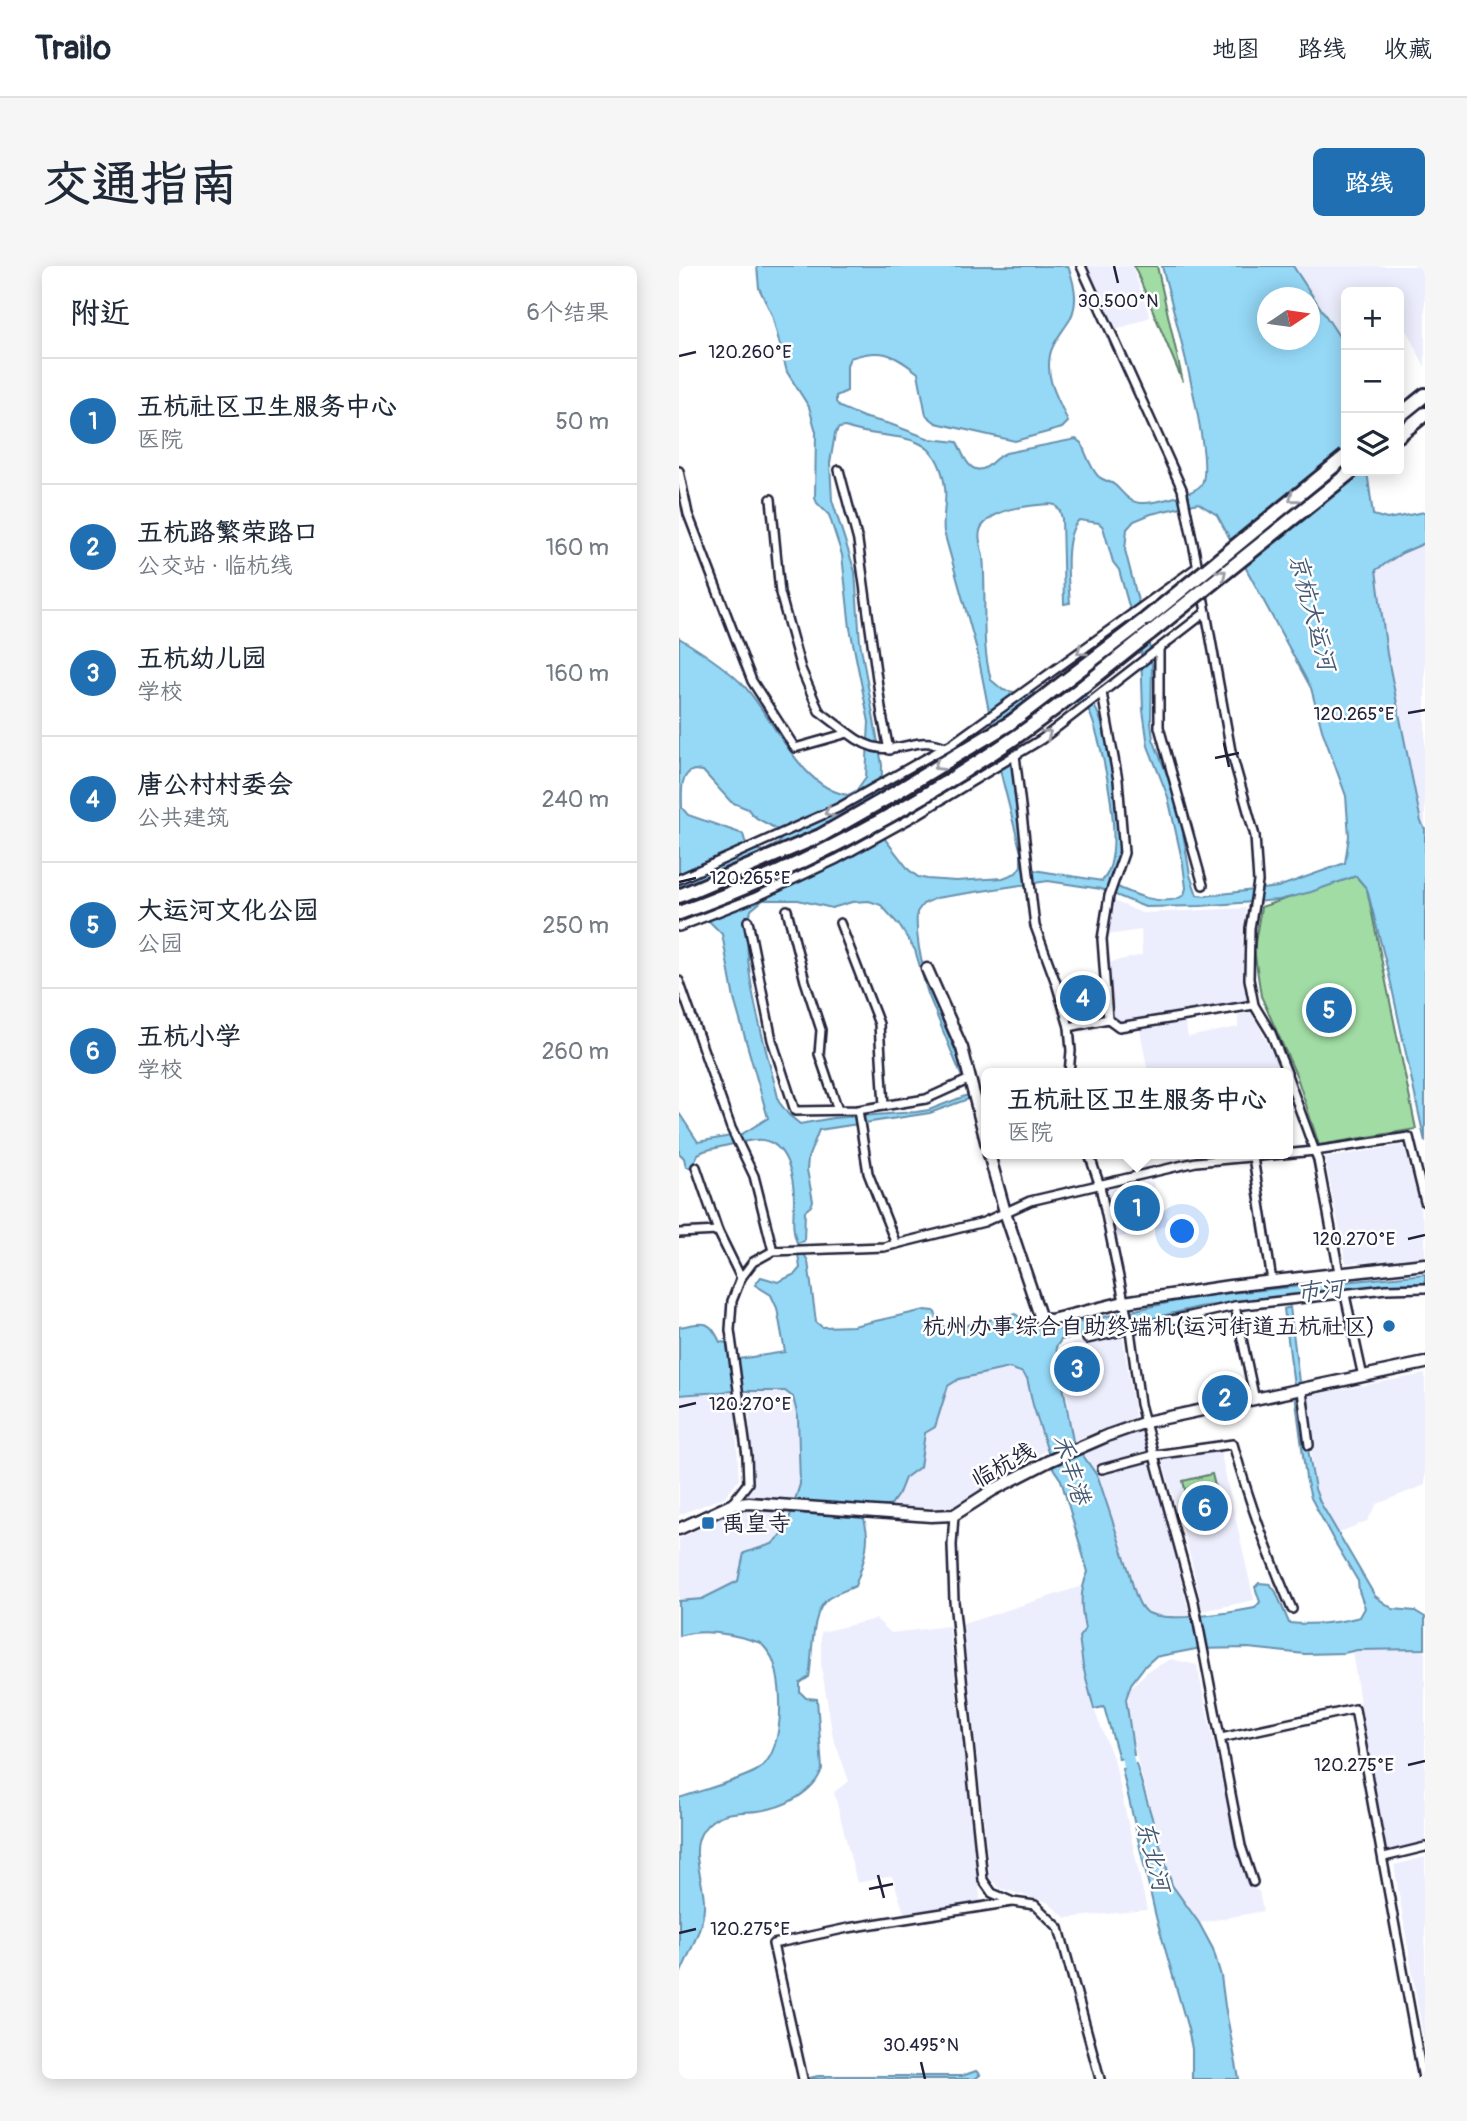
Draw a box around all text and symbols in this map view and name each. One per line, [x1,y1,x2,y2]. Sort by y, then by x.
text: Trailo [35,28,111,69]
text: 地图 [1212,35,1260,64]
text: 路线 [1298,35,1346,64]
text: 收藏 [1384,35,1432,64]
button: 路线 [1313,148,1425,216]
text: 交通指南 [42,154,238,215]
north arrow [1257,287,1320,350]
map controls [1341,287,1404,476]
button: + [1341,287,1404,350]
text: 30.500°N [1078,290,1158,313]
text: 附近 [70,295,130,332]
text: 6个结果 [527,298,609,327]
text: 120.260°E [708,341,792,364]
button: − [1341,350,1404,413]
text: 五杭社区卫生服务中心 [137,391,397,423]
text: 1 [89,407,98,436]
text: 50 m [555,407,609,436]
button: layers [1341,413,1404,476]
text: 医院 [137,425,183,454]
one-way arrow [1288,490,1300,503]
text: 五杭路繁荣路口 [137,517,319,549]
text: 2 [87,533,99,562]
text: 160 m [545,533,609,562]
water label: 京杭大运河 [1282,550,1343,678]
text: 公交站 · 临杭线 [137,551,292,580]
one-way arrow [1214,570,1226,583]
text: 五杭幼儿园 [137,643,267,675]
one-way arrow [1076,643,1089,655]
text: 3 [87,659,99,688]
text: 160 m [545,659,609,688]
text: 学校 [137,677,183,706]
text: 120.265°E [1314,703,1394,726]
one-way arrow [1040,730,1052,742]
one-way arrow [932,758,945,771]
text: 唐公村村委会 [137,769,293,801]
text: 4 [86,785,100,814]
text: 240 m [542,785,609,814]
text: 公共建筑 [137,803,229,832]
one-way arrow [824,804,836,818]
text: 120.265°E [710,867,790,890]
text: 大运河文化公园 [137,895,319,927]
text: 5 [87,911,99,940]
text: 250 m [543,911,609,940]
text: 公园 [137,929,183,958]
pin: 4 [1060,972,1106,1024]
pin: 5 [1306,984,1352,1036]
text: 五杭小学 [137,1021,241,1053]
text: 6 [86,1037,100,1066]
text: 260 m [542,1037,609,1066]
text: 学校 [137,1055,183,1084]
popup [981,1068,1293,1159]
text: 五杭社区卫生服务中心 [1007,1084,1267,1116]
text: 医院 [1007,1118,1053,1147]
pin: 1 [1114,1182,1160,1234]
your location [1165,1214,1199,1248]
text: 120.270°E [1313,1228,1395,1251]
water label: 市河 [1295,1274,1349,1308]
place label: 杭州办事综合自助终端机(运河街道五杭社区) [923,1312,1375,1341]
marker: 杭州办事综合自助终端机(运河街道五杭社区) [1381,1318,1397,1334]
pin: 3 [1054,1343,1100,1395]
pin: 2 [1202,1372,1248,1424]
text: 120.270°E [709,1393,791,1416]
water label: 禾丰港 [1046,1430,1097,1510]
street label: 临杭线 [966,1436,1040,1494]
pin: 6 [1182,1482,1228,1534]
place label: 禹皇寺 [722,1509,791,1538]
marker: 禹皇寺 [700,1515,716,1531]
text: 120.275°E [1314,1754,1394,1777]
water label: 东北河 [1130,1818,1177,1898]
text: 120.275°E [710,1918,790,1941]
text: 30.495°N [883,2034,959,2057]

